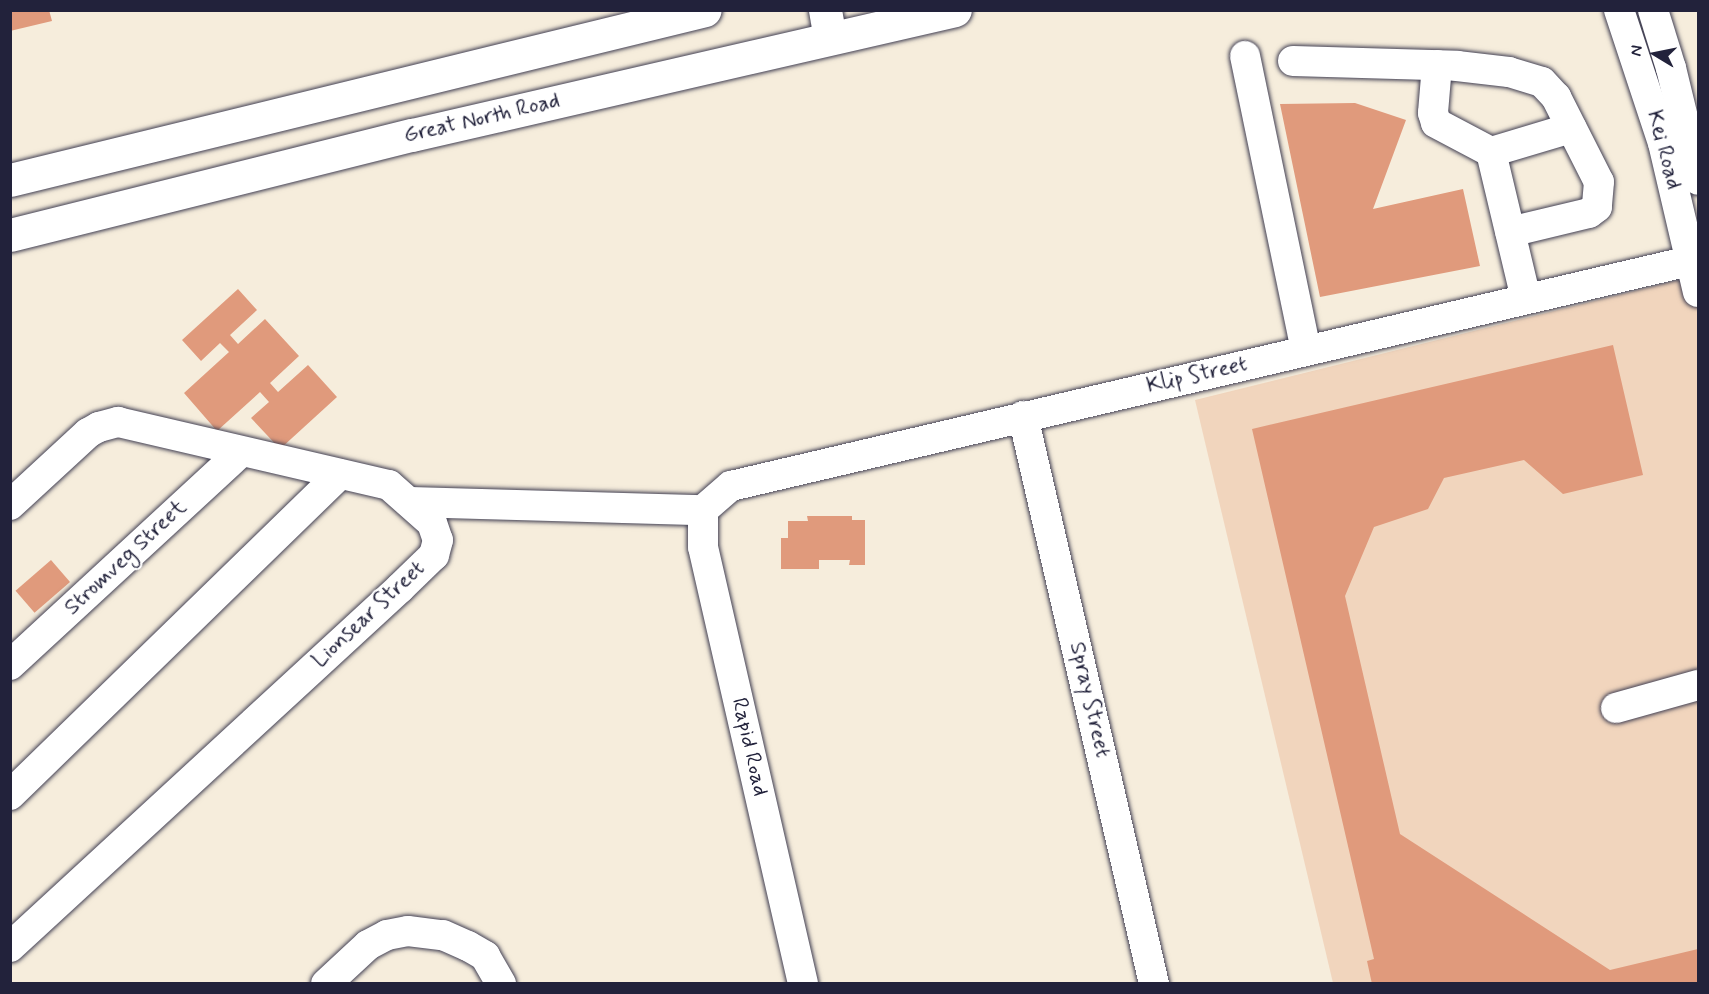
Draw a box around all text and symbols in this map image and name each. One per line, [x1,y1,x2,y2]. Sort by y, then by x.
north arrow [1625,24,1685,84]
text: N [1626,44,1648,58]
street label: Great North Road [401,88,563,150]
street label: Kei Road [1640,108,1686,192]
street label: Klip Street [1142,351,1252,401]
street label: Stromveg Street [59,495,193,621]
street label: Lionsear Street [306,555,432,675]
street label: Spray Street [1062,638,1116,762]
street label: Rapid Road [725,695,773,799]

